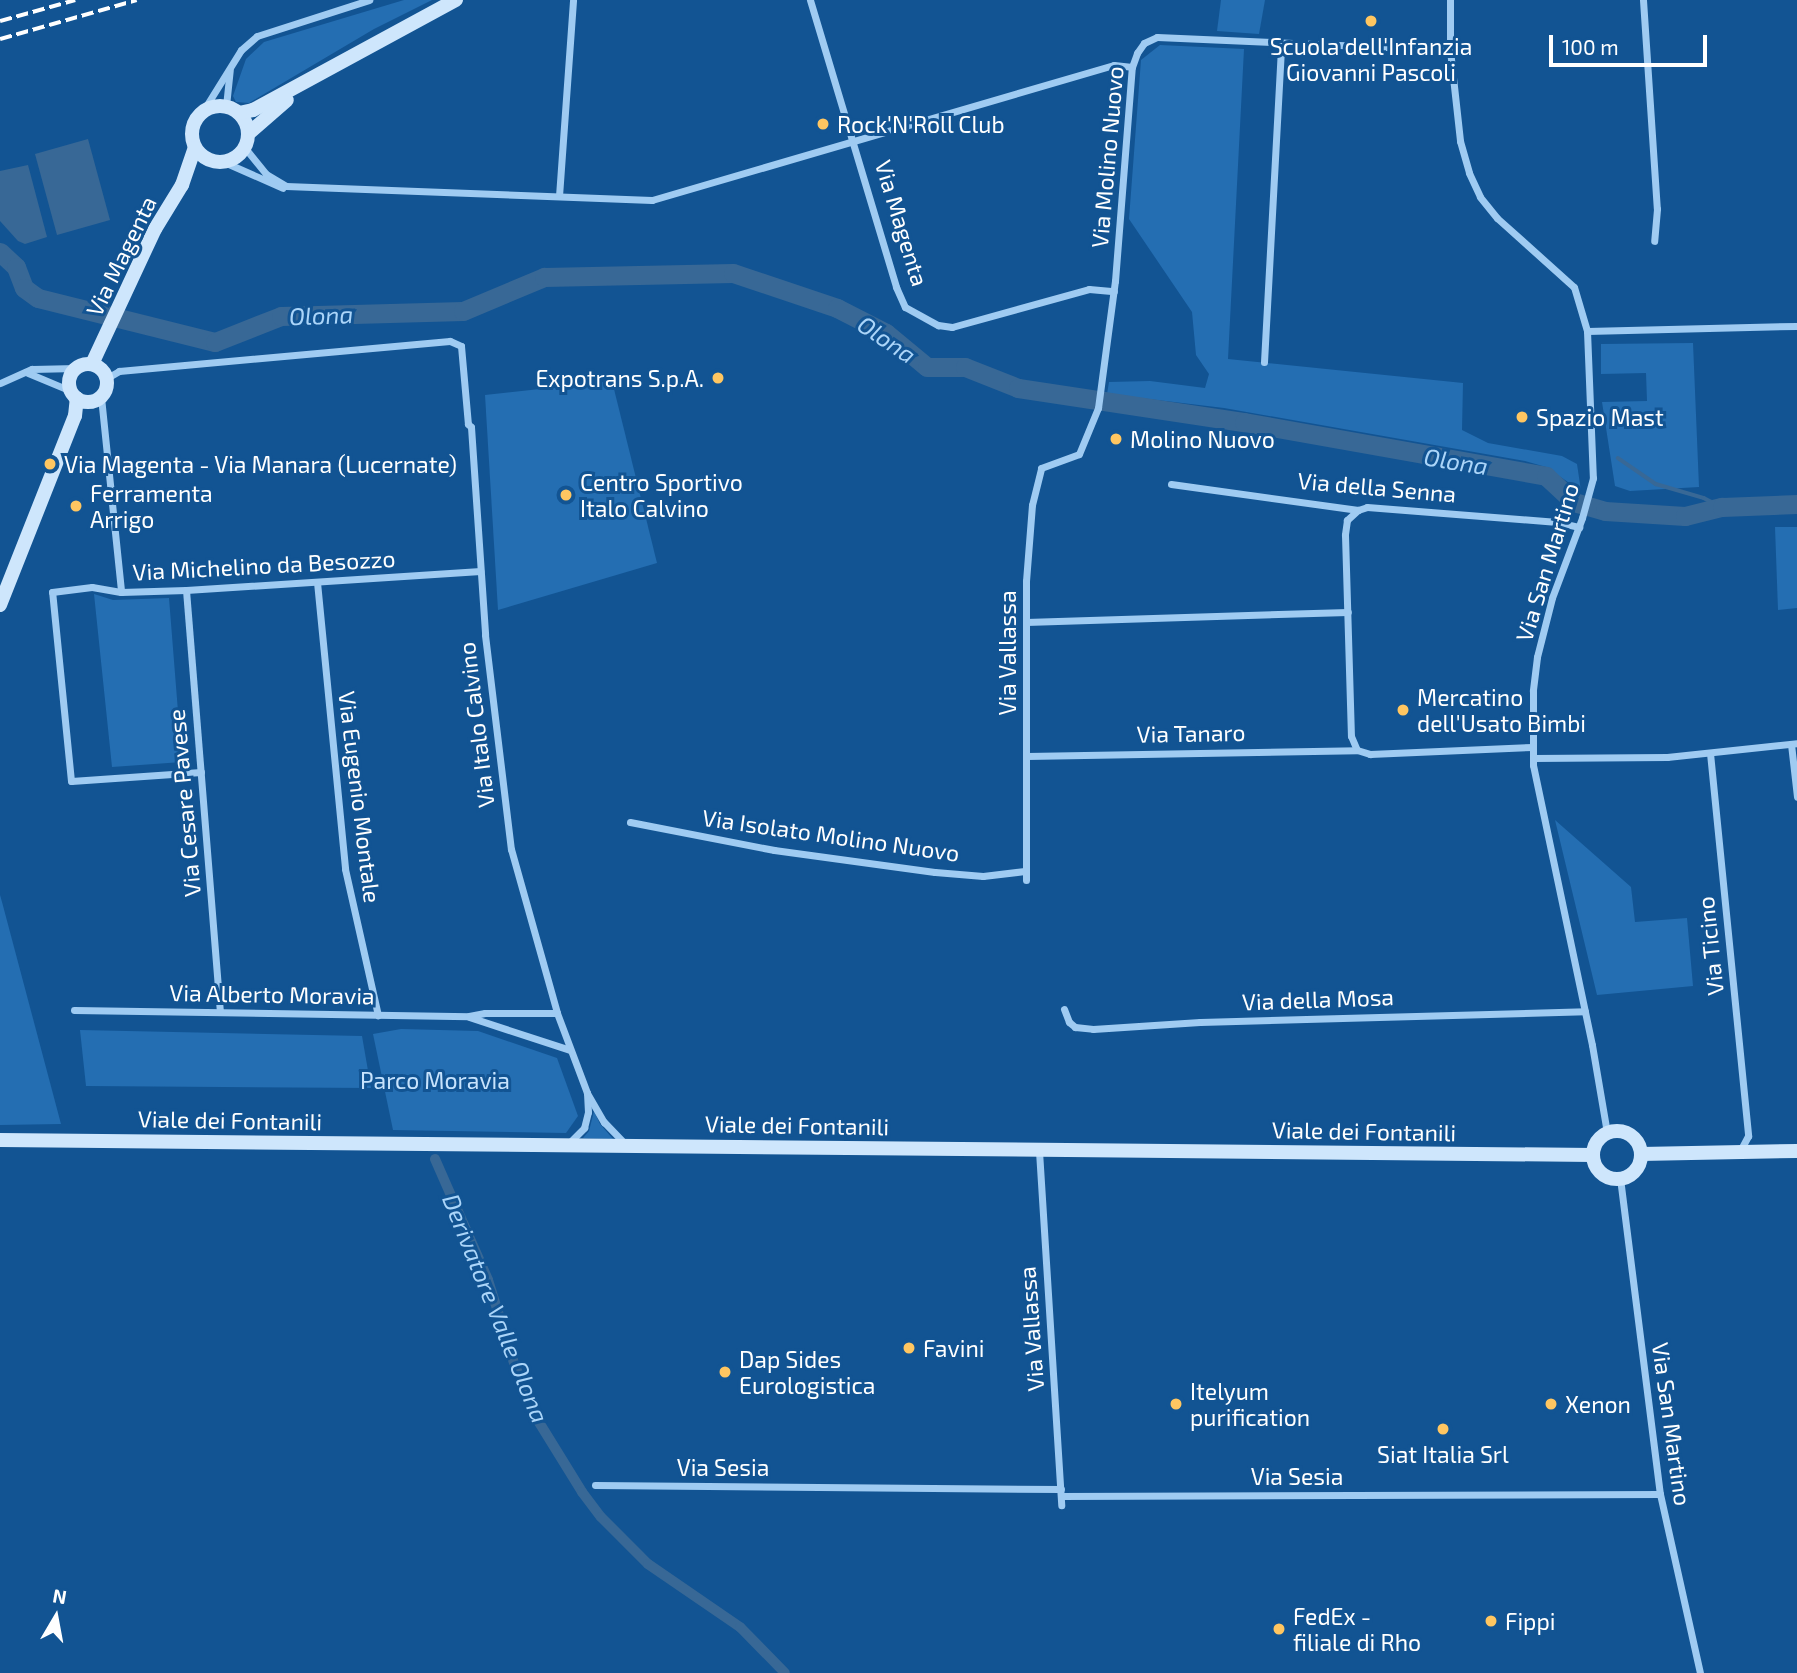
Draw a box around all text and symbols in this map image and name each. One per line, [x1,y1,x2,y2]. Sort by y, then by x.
marker: Scuola dell'Infanzia Giovanni Pascoli [1363,13,1379,29]
scale bar [1552,21,1710,65]
place label: Scuola dell'Infanzia Giovanni Pascoli [1270,32,1472,86]
text: 100 m [1562,34,1619,59]
street label: Via Molino Nuovo [1085,65,1129,249]
place label: Rock'N'Roll Club [837,110,1005,138]
marker: Rock'N'Roll Club [815,116,831,132]
street label: Via Magenta [870,157,934,289]
street label: Via Magenta [80,191,162,321]
water label: Olona [288,299,354,331]
water label: Olona [852,309,922,369]
place label: Expotrans S.p.A. [535,364,704,392]
marker: Expotrans S.p.A. [710,370,726,386]
place label: Spazio Mast [1536,403,1664,431]
marker: Spazio Mast [1514,409,1530,425]
place label: Molino Nuovo [1130,425,1275,453]
marker: Molino Nuovo [1108,431,1124,447]
water label: Olona [1422,442,1490,480]
place label: Via Magenta - Via Manara (Lucernate) [64,450,458,478]
marker: Via Magenta - Via Manara (Lucernate) [42,456,58,472]
street label: Via della Senna [1297,466,1457,508]
place label: Centro Sportivo Italo Calvino [580,468,743,522]
place label: Ferramenta Arrigo [90,479,213,533]
street label: Via San Martino [1510,479,1584,645]
marker: Centro Sportivo Italo Calvino [558,487,574,503]
marker: Ferramenta Arrigo [68,498,84,514]
street label: Via Michelino da Besozzo [132,544,396,586]
street label: Via Vallassa [993,590,1021,716]
street label: Via Italo Calvino [452,641,500,809]
place label: Mercatino dell'Usato Bimbi [1417,683,1586,737]
street label: Via Eugenio Montale [333,690,387,904]
marker: Mercatino dell'Usato Bimbi [1395,702,1411,718]
street label: Via Cesare Pavese [162,708,206,898]
street label: Via Tanaro [1136,718,1246,748]
street label: Via Isolato Molino Nuovo [701,803,961,867]
street label: Via Ticino [1691,895,1729,997]
street label: Via Alberto Moravia [169,978,375,1010]
street label: Via della Mosa [1242,983,1394,1015]
park label: Parco Moravia [360,1066,510,1094]
street label: Viale dei Fontanili [138,1105,322,1135]
street label: Viale dei Fontanili [705,1110,889,1140]
street label: Viale dei Fontanili [1272,1116,1456,1146]
water label: Derivatore Valle Olona [437,1189,555,1427]
street label: Via Vallassa [1013,1265,1049,1393]
place label: Favini [923,1334,984,1362]
marker: Favini [901,1340,917,1356]
street label: Via San Martino [1647,1341,1697,1507]
place label: Dap Sides Eurologistica [739,1345,875,1399]
marker: Dap Sides Eurologistica [717,1364,733,1380]
place label: Itelyum purification [1190,1377,1310,1431]
place label: Xenon [1565,1390,1631,1418]
marker: Itelyum purification [1168,1396,1184,1412]
marker: Xenon [1543,1396,1559,1412]
marker: Siat Italia Srl [1435,1421,1451,1437]
place label: Siat Italia Srl [1377,1440,1509,1468]
street label: Via Sesia [677,1453,769,1481]
street label: Via Sesia [1251,1462,1343,1490]
north arrow [21,1582,91,1652]
text: N [51,1583,68,1608]
place label: FedEx - filiale di Rho [1293,1602,1421,1656]
place label: Fippi [1505,1607,1555,1635]
marker: Fippi [1483,1613,1499,1629]
marker: FedEx - filiale di Rho [1271,1621,1287,1637]

